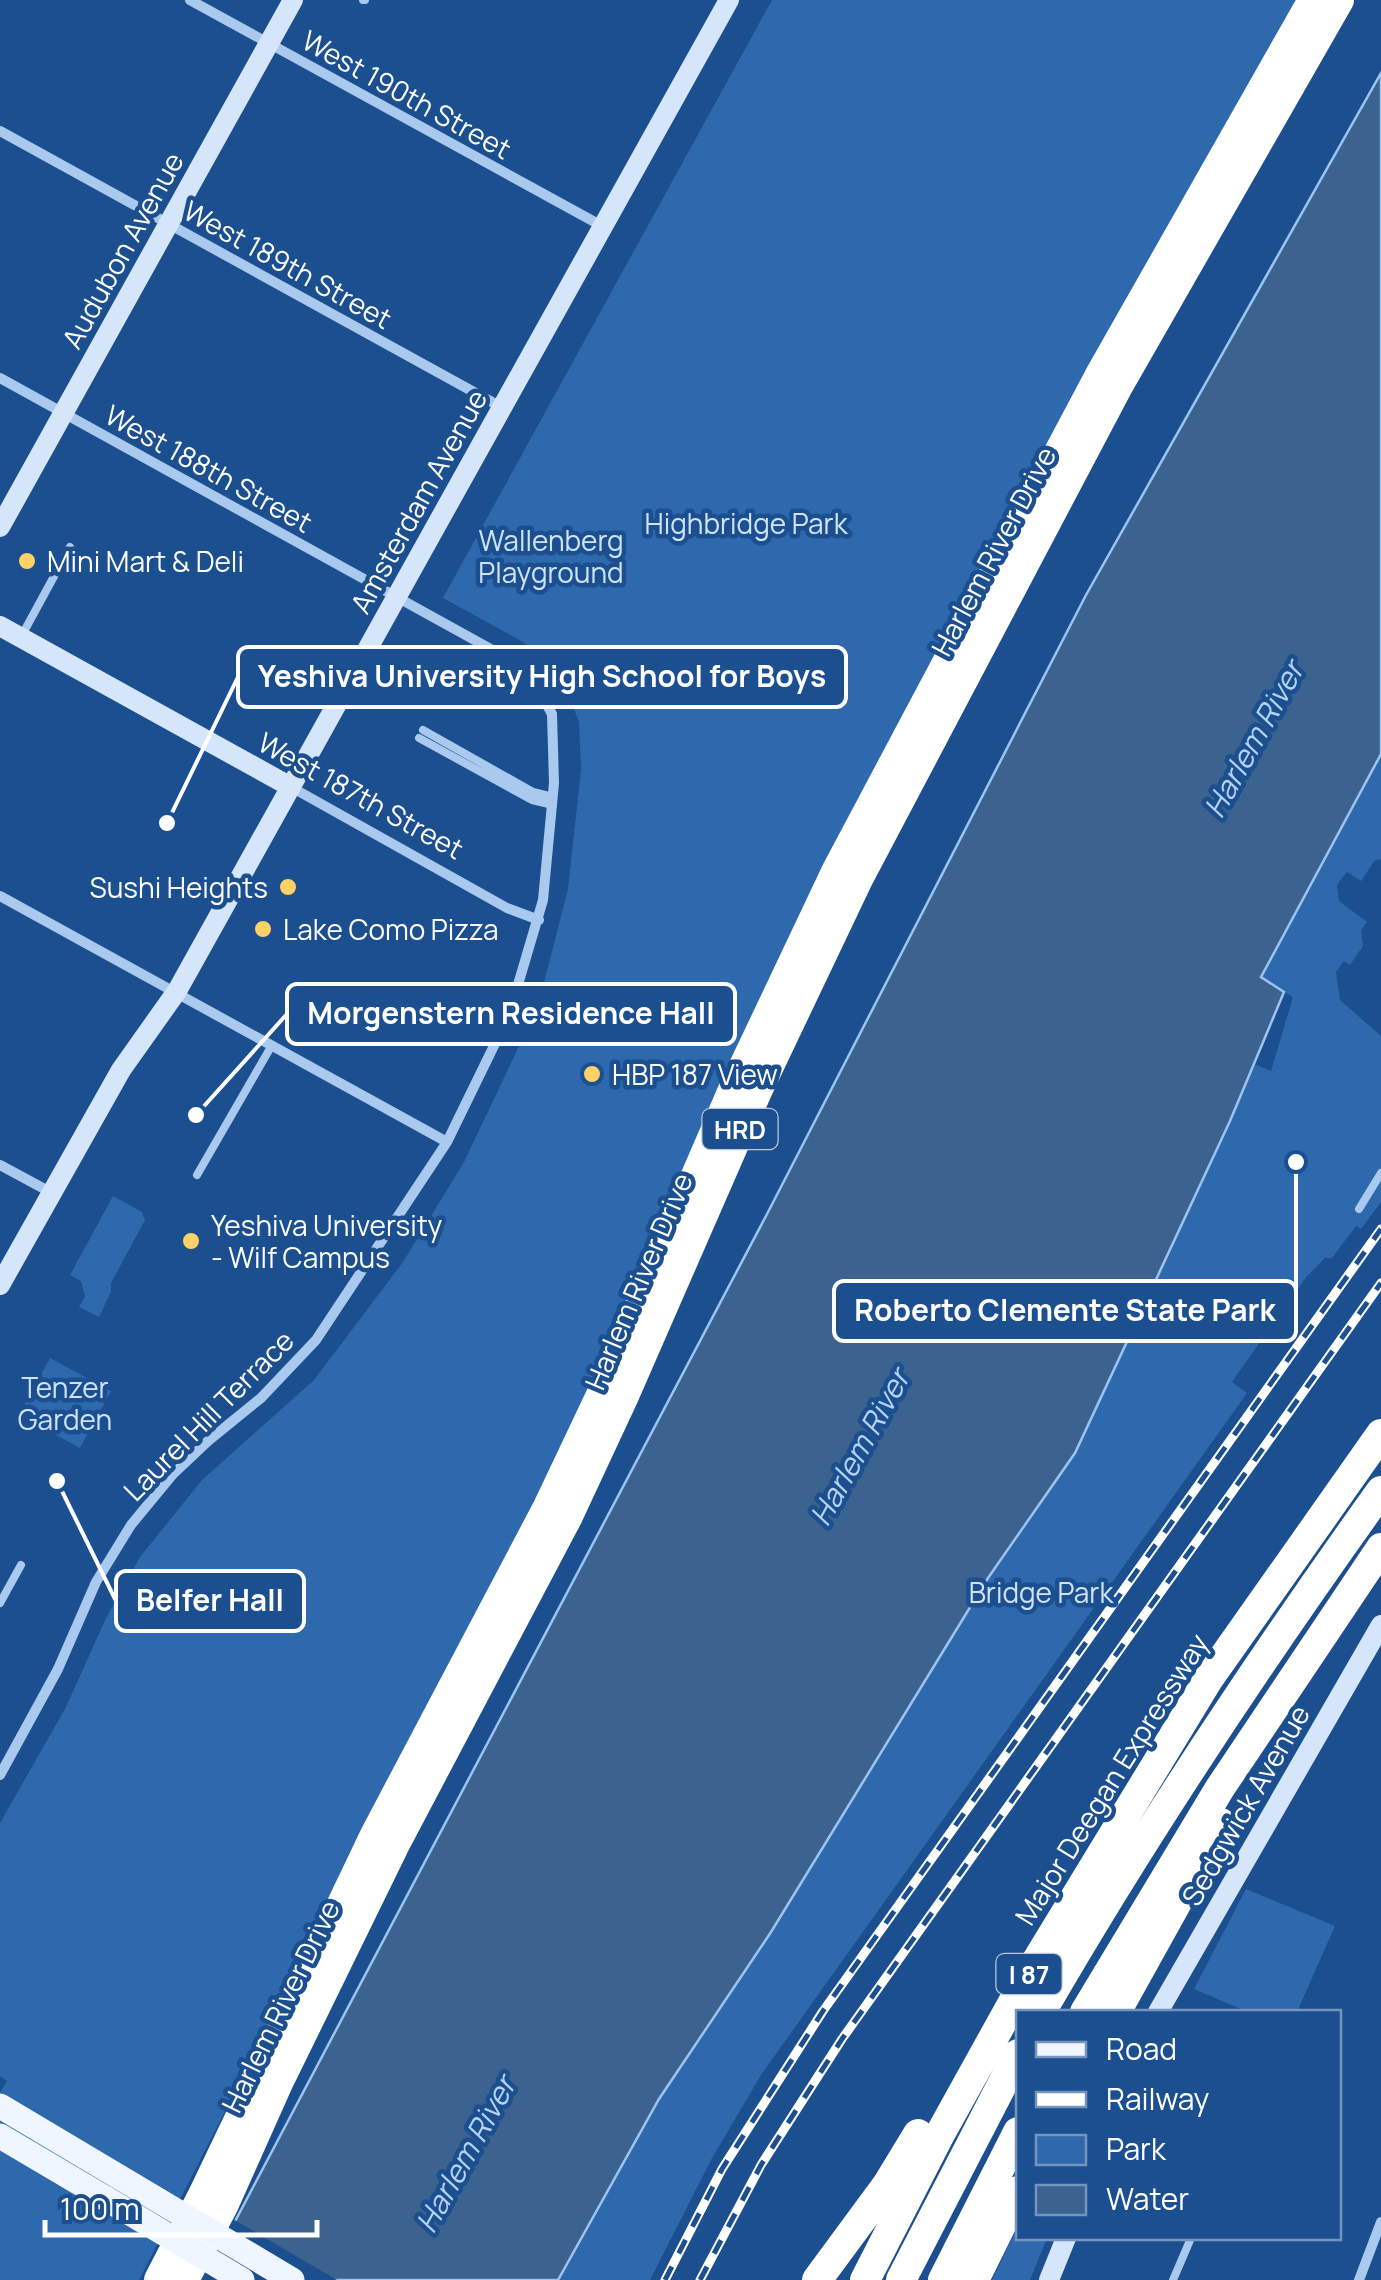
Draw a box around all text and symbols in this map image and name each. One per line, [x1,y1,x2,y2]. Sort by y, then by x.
street label: West 190th Street [296,21,518,167]
street label: Audubon Avenue [52,145,192,355]
street label: West 189th Street [177,191,399,337]
street label: Amsterdam Avenue [341,382,495,620]
street label: West 188th Street [99,395,319,541]
street label: Harlem River Drive [922,440,1064,662]
park label: Highbridge Park [644,504,849,542]
park label: Wallenberg Playground [478,521,624,591]
place label: Mini Mart & Deli [47,542,244,580]
marker: Mini Mart & Deli [16,550,38,572]
callout: Yeshiva University High School for Boys [238,647,846,707]
water label: Harlem River [1193,650,1315,824]
text: Yeshiva University High School for Boys [258,655,826,696]
street label: West 187th Street [252,723,470,867]
place label: Sushi Heights [89,868,268,906]
marker: Sushi Heights [277,876,299,898]
place label: Lake Como Pizza [283,910,499,948]
marker: Lake Como Pizza [252,918,274,940]
callout: Morgenstern Residence Hall [287,984,735,1044]
text: Morgenstern Residence Hall [307,992,715,1033]
place label: HBP 187 View [612,1055,778,1093]
marker: HBP 187 View [581,1063,603,1085]
road number: HRD [702,1109,778,1149]
street label: Harlem River Drive [575,1167,701,1395]
place label: Yeshiva University - Wilf Campus [211,1206,443,1276]
marker: Yeshiva University - Wilf Campus [180,1230,202,1252]
callout: Roberto Clemente State Park [834,1281,1296,1341]
text: Roberto Clemente State Park [854,1289,1277,1330]
street label: Laurel Hill Terrace [114,1321,302,1509]
water label: Harlem River [799,1358,921,1532]
park label: Tenzer Garden [18,1368,112,1438]
callout: Belfer Hall [116,1571,304,1631]
park label: Bridge Park [969,1573,1114,1611]
text: Belfer Hall [136,1579,284,1620]
street label: Major Deegan Expressway [1006,1626,1216,1932]
street label: Sedgwick Avenue [1172,1698,1318,1912]
street label: Harlem River Drive [212,1893,348,2119]
road number: I 87 [996,1954,1062,1994]
legend [1016,2010,1341,2240]
text: Road [1106,2028,1177,2069]
water label: Harlem River [405,2065,527,2239]
text: Railway [1106,2078,1209,2119]
text: Park [1106,2128,1167,2169]
scale bar [45,2175,318,2237]
text: Water [1106,2178,1189,2219]
text: 100 m [60,2188,140,2229]

